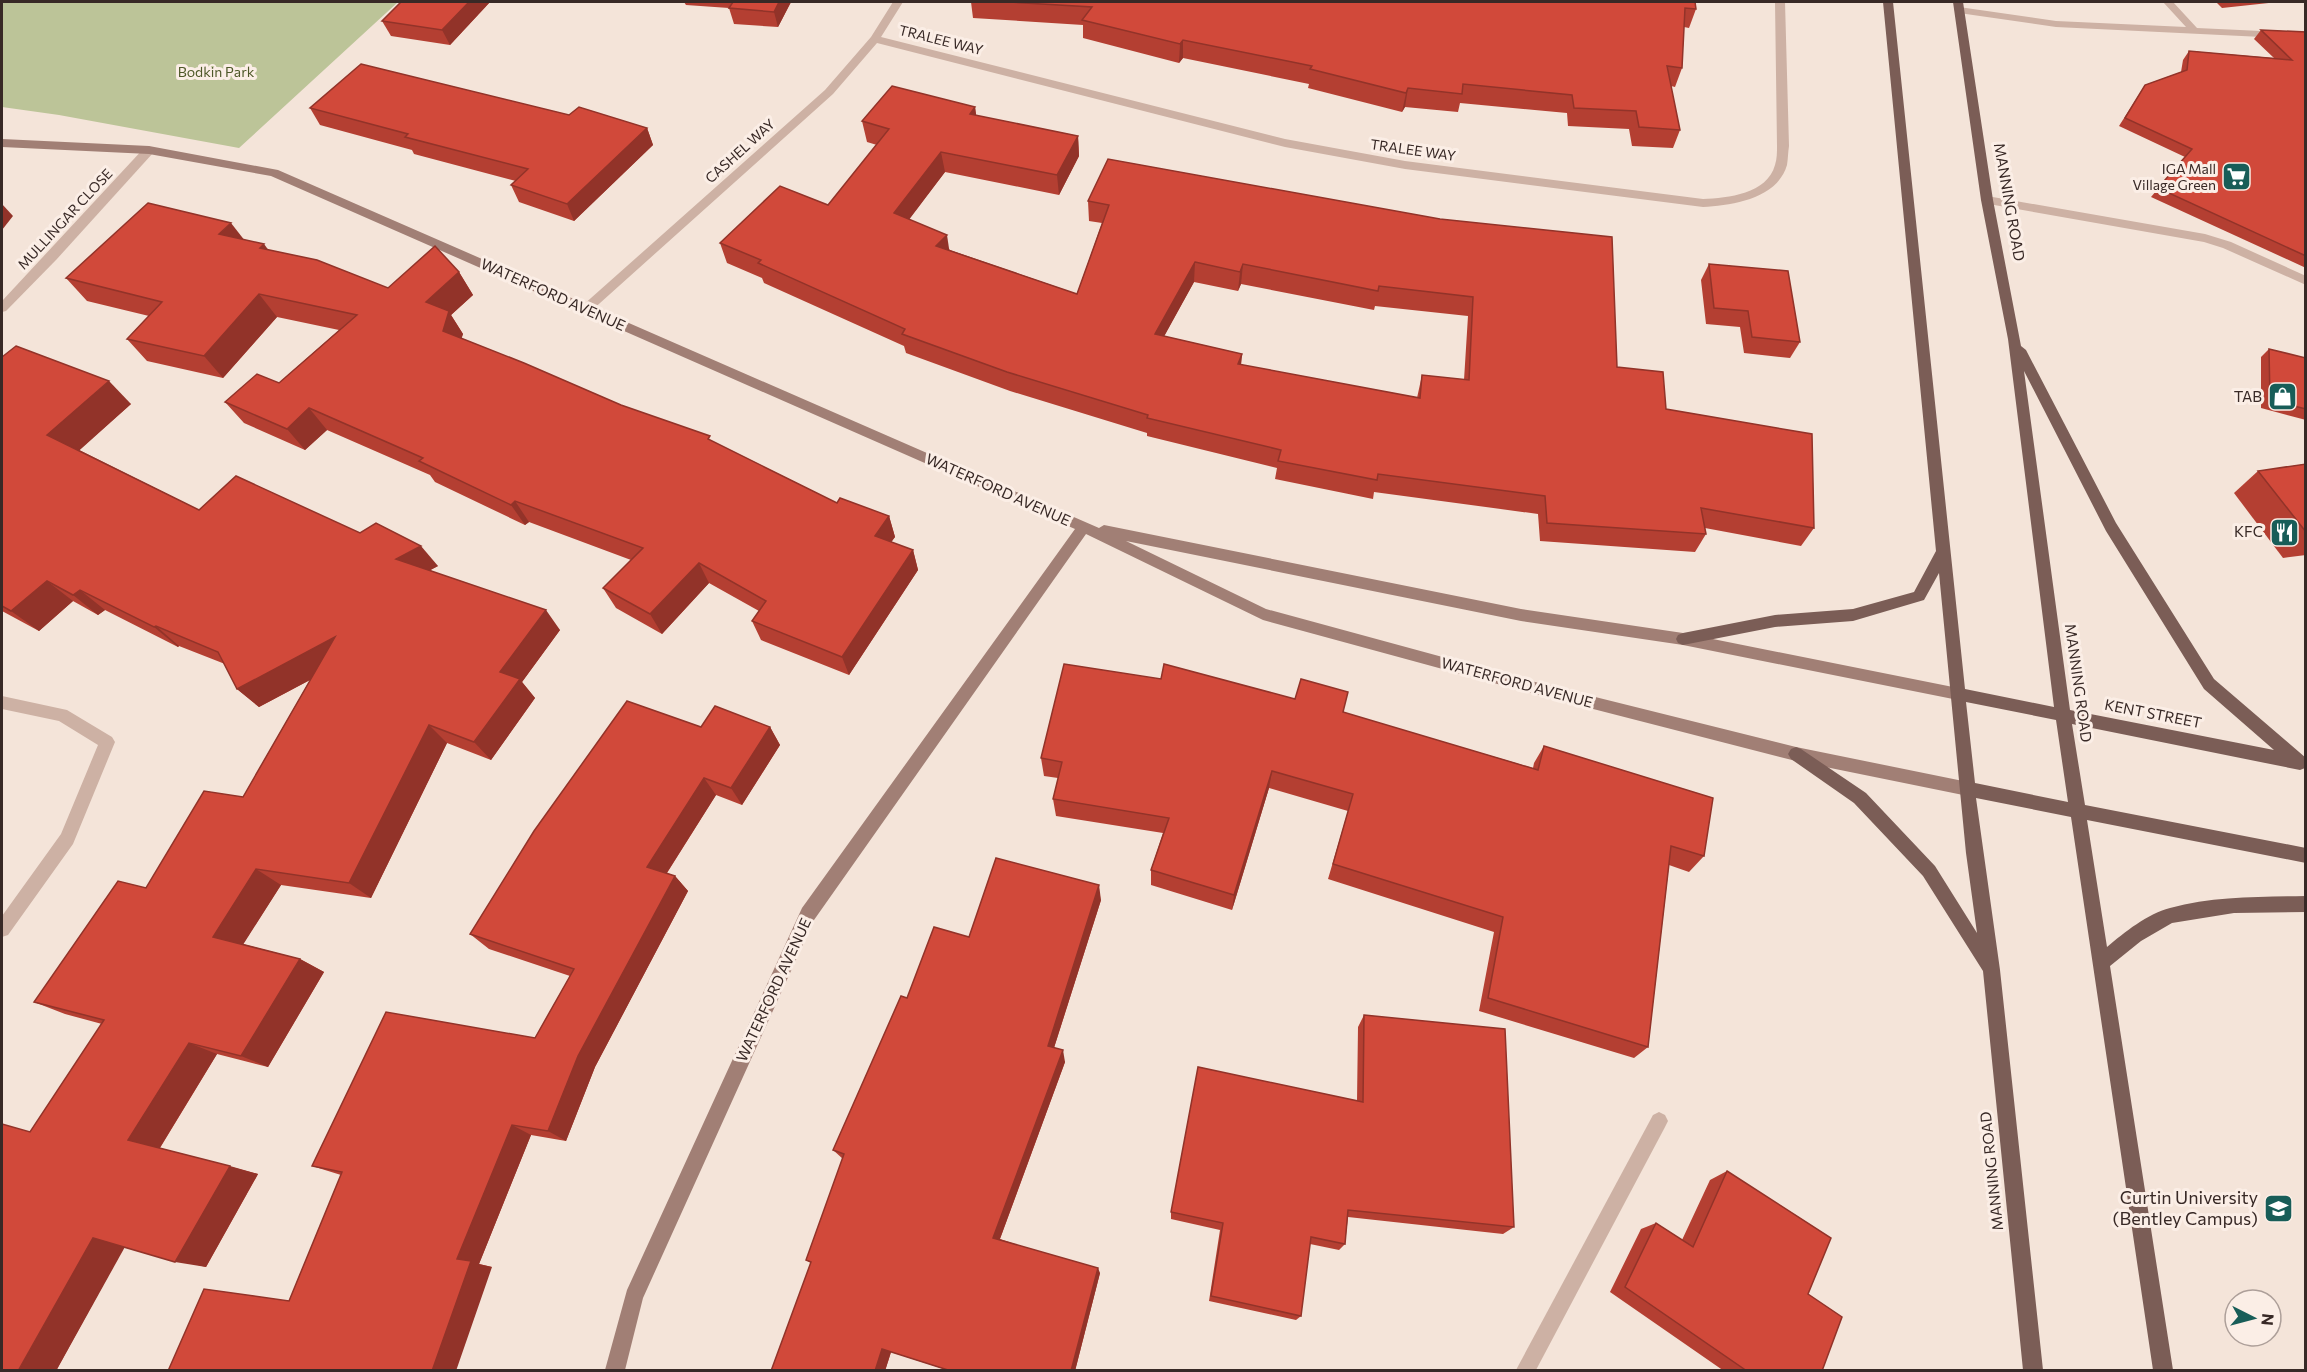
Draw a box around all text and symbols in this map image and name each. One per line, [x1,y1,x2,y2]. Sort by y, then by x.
street label: TRALEE WAY [897,21,985,58]
park label: Bodkin Park [178,63,255,80]
street label: CASHEL WAY [701,115,778,186]
street label: TRALEE WAY [1369,135,1457,164]
street label: MANNING ROAD [1991,141,2029,262]
place label: IGA Mall Village Green [2132,160,2216,193]
supermarket icon: IGA Mall Village Green [2221,161,2253,193]
street label: MULLINGAR CLOSE [14,165,116,272]
street label: WATERFORD AVENUE [478,254,629,334]
shop icon: TAB [2267,381,2299,413]
place label: TAB [2234,387,2262,405]
street label: WATERFORD AVENUE [923,449,1074,529]
restaurant icon: KFC [2268,516,2300,548]
place label: KFC [2234,522,2263,540]
street label: MANNING ROAD [2062,622,2096,743]
street label: WATERFORD AVENUE [1439,653,1595,711]
street label: KENT STREET [2103,695,2204,731]
street label: WATERFORD AVENUE [732,915,814,1064]
street label: MANNING ROAD [1976,1111,2006,1232]
place label: Curtin University (Bentley Campus) [2113,1186,2258,1229]
school or university icon: Curtin University (Bentley Campus) [2263,1192,2295,1224]
north arrow [2223,1288,2283,1348]
text: N [2258,1313,2278,1327]

